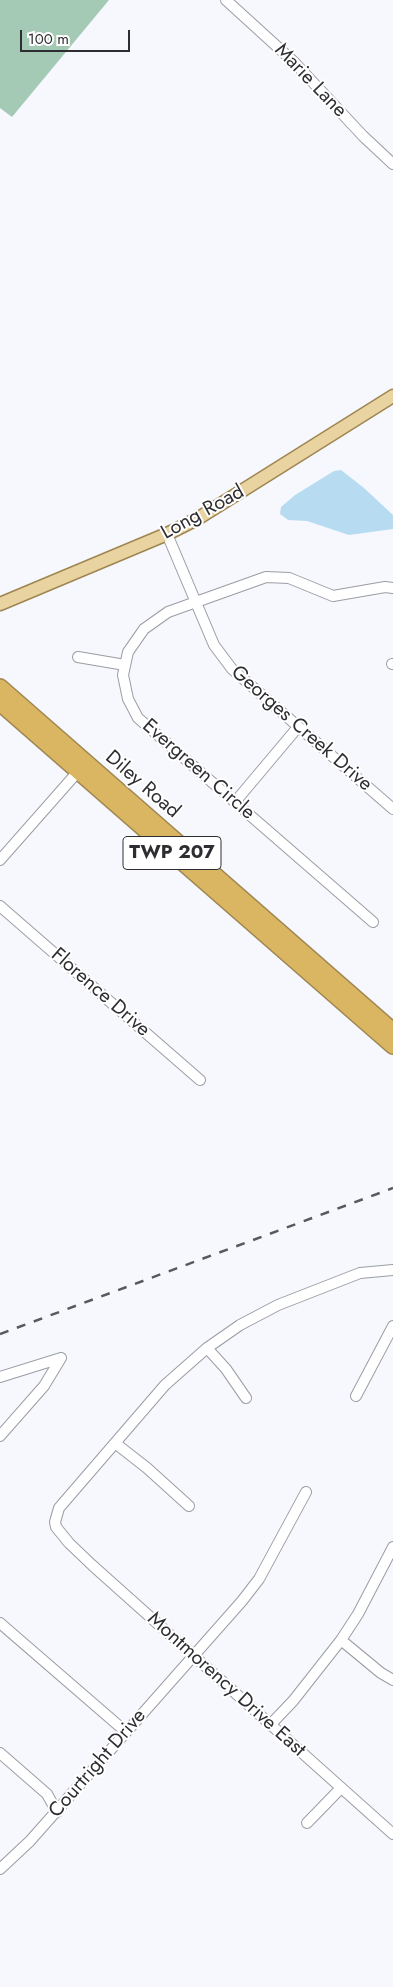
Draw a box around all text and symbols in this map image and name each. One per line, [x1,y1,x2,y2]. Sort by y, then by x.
scale bar [22,20,132,52]
text: 100 m [28,28,69,50]
street label: Marie Lane [269,39,351,123]
street label: Long Road [157,480,249,546]
street label: Georges Creek Drive [226,661,376,797]
street label: Evergreen Circle [137,715,259,825]
street label: Diley Road [100,746,184,824]
road number: TWP 207 [123,836,221,870]
street label: Florence Drive [46,944,154,1042]
street label: Montmorency Drive East [142,1608,310,1762]
street label: Courtright Drive [44,1705,152,1823]

